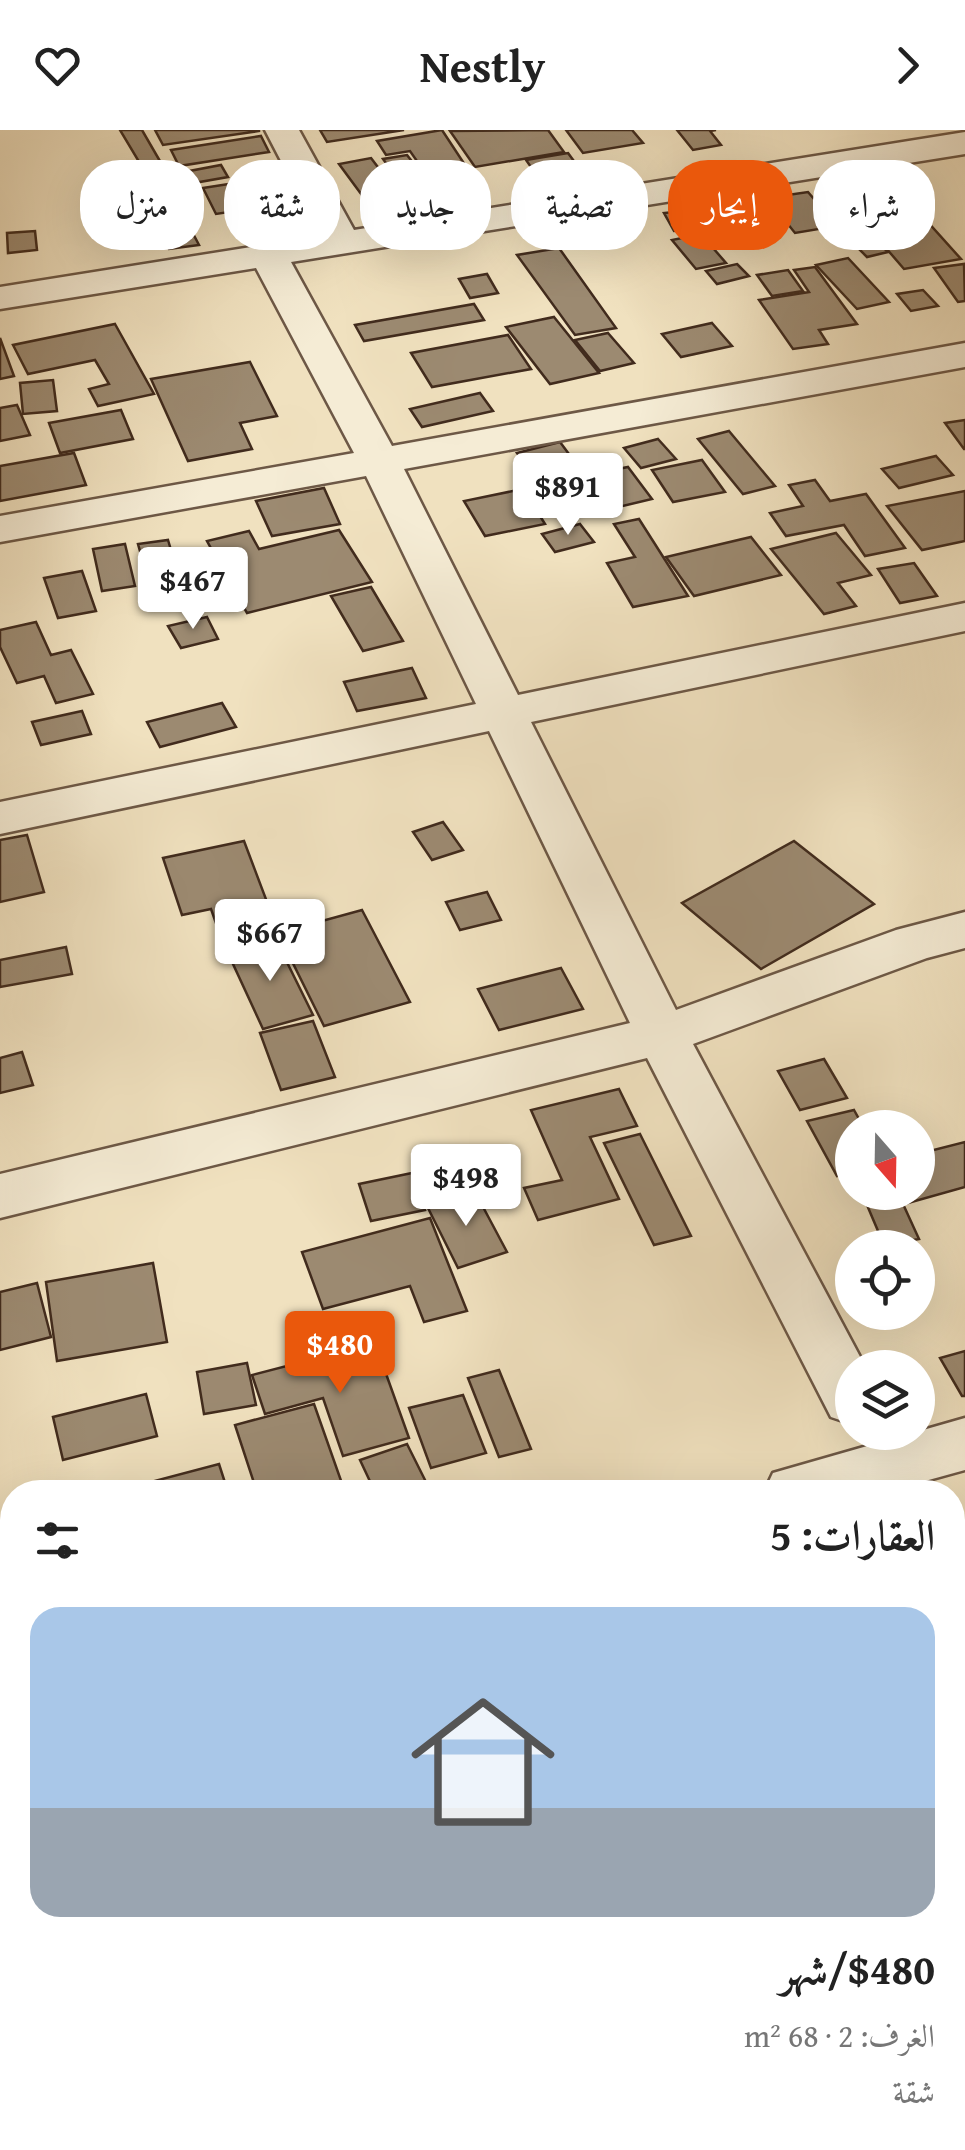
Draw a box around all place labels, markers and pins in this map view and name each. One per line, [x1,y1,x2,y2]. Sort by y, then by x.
pin: $891 [509,453,627,538]
pin: $467 [134,547,252,632]
pin: $667 [211,899,329,984]
pin: $498 [407,1144,525,1229]
pin: $480 [281,1311,399,1396]

